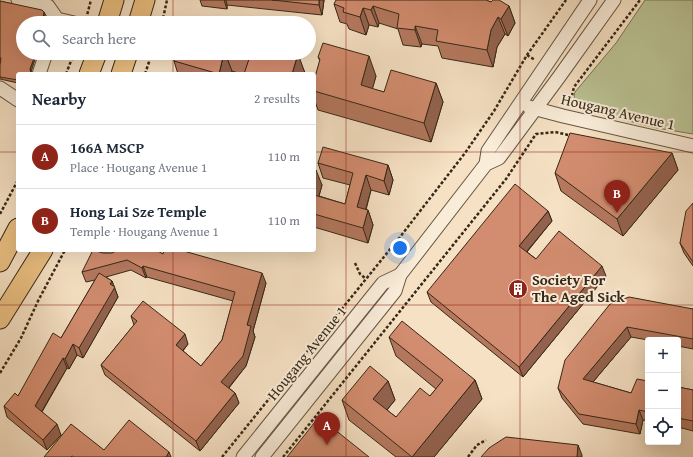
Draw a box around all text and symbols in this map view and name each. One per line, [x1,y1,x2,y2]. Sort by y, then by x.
search box [16,16,316,60]
icon: search [30,27,52,49]
text: Search here [62,28,136,49]
text: Nearby [32,86,86,111]
street label: Hougang Avenue 1 [559,88,677,135]
text: 2 results [254,89,300,108]
text: 166A MSCP [70,137,144,158]
text: A [41,147,49,166]
text: 110 m [268,147,300,166]
text: Place · Hougang Avenue 1 [70,158,207,177]
pin: B [604,180,630,213]
text: Hong Lai Sze Temple [70,201,207,222]
text: B [41,211,49,230]
text: 110 m [268,211,300,230]
text: Temple · Hougang Avenue 1 [70,222,219,241]
your location [390,238,410,258]
place label: Society For The Aged Sick [532,269,625,307]
building icon: Society For The Aged Sick [507,278,529,300]
street label: Hougang Avenue 1 [262,301,351,404]
map controls [645,337,681,445]
button: + [645,337,681,373]
button: − [645,373,681,409]
button: locate [645,409,681,445]
pin: A [314,412,340,445]

